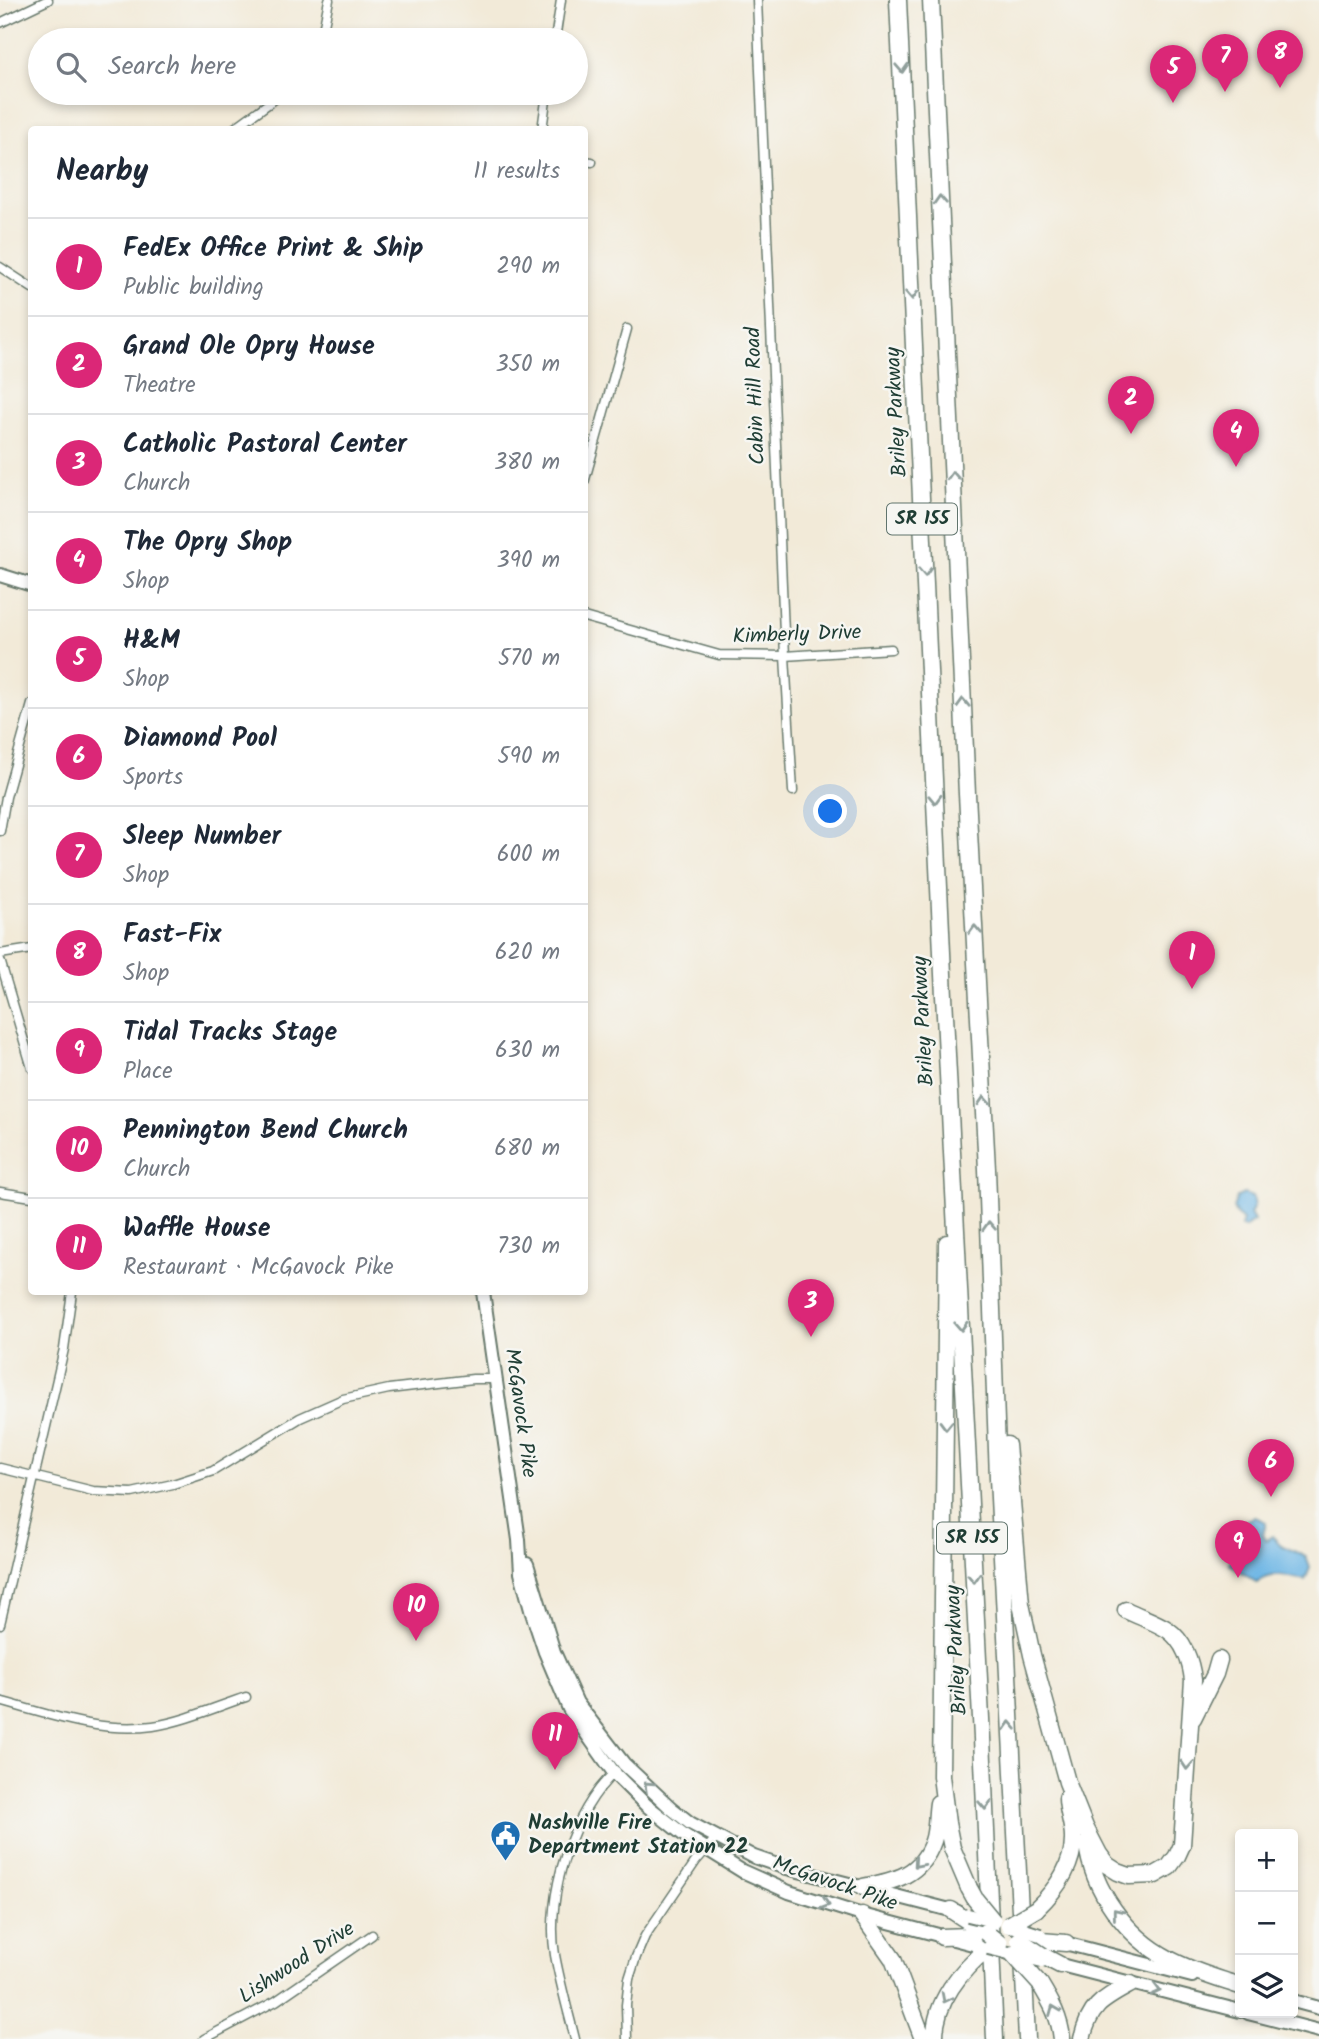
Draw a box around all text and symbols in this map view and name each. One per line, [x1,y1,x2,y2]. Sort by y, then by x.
search box [28,28,588,105]
pin: 8 [1257,30,1303,88]
pin: 7 [1202,34,1248,92]
pin: 5 [1150,45,1196,103]
text: Search here [108,46,236,88]
icon: search [52,48,90,86]
one-way arrow [894,63,909,74]
text: Nearby [56,148,148,196]
text: 11 results [473,154,560,190]
one-way arrow [933,194,948,205]
text: FedEx Office Print & Ship [123,228,424,270]
text: 1 [76,249,82,285]
text: 290 m [496,249,560,285]
text: Public building [123,270,264,306]
one-way arrow [905,290,920,301]
text: Grand Ole Opry House [123,326,375,368]
street label: Cabin Hill Road [737,326,775,466]
street label: Briley Parkway [877,346,917,478]
text: 2 [72,347,86,383]
text: 350 m [495,347,560,383]
text: Theatre [123,368,196,404]
pin: 2 [1108,376,1154,434]
pin: 4 [1213,409,1259,467]
text: Catholic Pastoral Center [123,424,407,466]
text: 3 [73,445,85,481]
text: 380 m [494,445,560,481]
text: Church [123,466,190,502]
one-way arrow [945,470,960,481]
road number: SR 155 [887,504,957,534]
text: The Opry Shop [123,522,292,564]
text: 4 [73,543,85,579]
text: 390 m [497,543,560,579]
text: Shop [123,564,169,600]
one-way arrow [917,566,932,577]
street label: Kimberly Drive [732,616,862,654]
text: H&M [123,620,180,662]
text: 5 [73,641,85,677]
text: 570 m [498,641,560,677]
text: Shop [123,662,169,698]
one-way arrow [955,697,970,708]
text: Diamond Pool [123,718,277,760]
text: 6 [73,739,85,775]
text: 590 m [497,739,560,775]
text: Sports [123,760,183,796]
your location [813,794,847,828]
one-way arrow [928,794,943,805]
text: Sleep Number [123,816,281,858]
text: 7 [74,837,84,873]
text: 600 m [497,837,560,873]
text: Shop [123,858,169,894]
text: Fast-Fix [123,914,221,956]
one-way arrow [968,924,983,935]
pin: 1 [1169,931,1215,989]
text: 8 [72,935,86,971]
text: 620 m [495,935,560,971]
street label: Briley Parkway [904,955,944,1087]
text: Shop [123,956,169,992]
text: Tidal Tracks Stage [123,1012,337,1054]
text: 9 [73,1033,85,1069]
text: 630 m [495,1033,560,1069]
text: Place [123,1054,173,1090]
one-way arrow [976,1095,991,1106]
text: Pennington Bend Church [123,1110,408,1152]
text: 10 [70,1131,88,1167]
text: 680 m [494,1131,560,1167]
text: Church [123,1152,190,1188]
text: Waffle House [123,1208,270,1250]
one-way arrow [982,1220,997,1231]
text: 11 [72,1229,86,1265]
text: 730 m [497,1229,560,1265]
text: Restaurant · McGavock Pike [123,1250,393,1286]
pin: 3 [788,1279,834,1337]
one-way arrow [953,1321,968,1332]
street label: McGavock Pike [495,1346,545,1480]
one-way arrow [938,1420,954,1430]
pin: 6 [1248,1439,1294,1497]
pin: 9 [1215,1520,1261,1578]
road number: SR 155 [937,1522,1007,1554]
one-way arrow [966,1573,981,1584]
pin: 10 [393,1583,439,1641]
street label: Briley Parkway [937,1584,977,1716]
pin: 11 [532,1712,578,1770]
one-way arrow [1003,1720,1018,1731]
one-way arrow [1180,1760,1195,1771]
one-way arrow [643,1782,656,1794]
one-way arrow [978,1800,993,1811]
place label: Nashville Fire Department Station 22 [528,1807,748,1864]
public building icon: Nashville Fire Department Station 22 [488,1818,522,1862]
map controls [1235,1829,1298,2018]
button: + [1235,1829,1298,1892]
street label: McGavock Pike [768,1847,902,1921]
one-way arrow [914,1855,926,1868]
button: − [1235,1892,1298,1955]
one-way arrow [819,1895,831,1910]
one-way arrow [1113,1909,1126,1921]
street label: Lishwood Drive [232,1913,362,2013]
button: layers [1235,1955,1298,2018]
one-way arrow [1150,1982,1162,1996]
one-way arrow [941,1991,955,2003]
one-way arrow [1049,2005,1063,2017]

